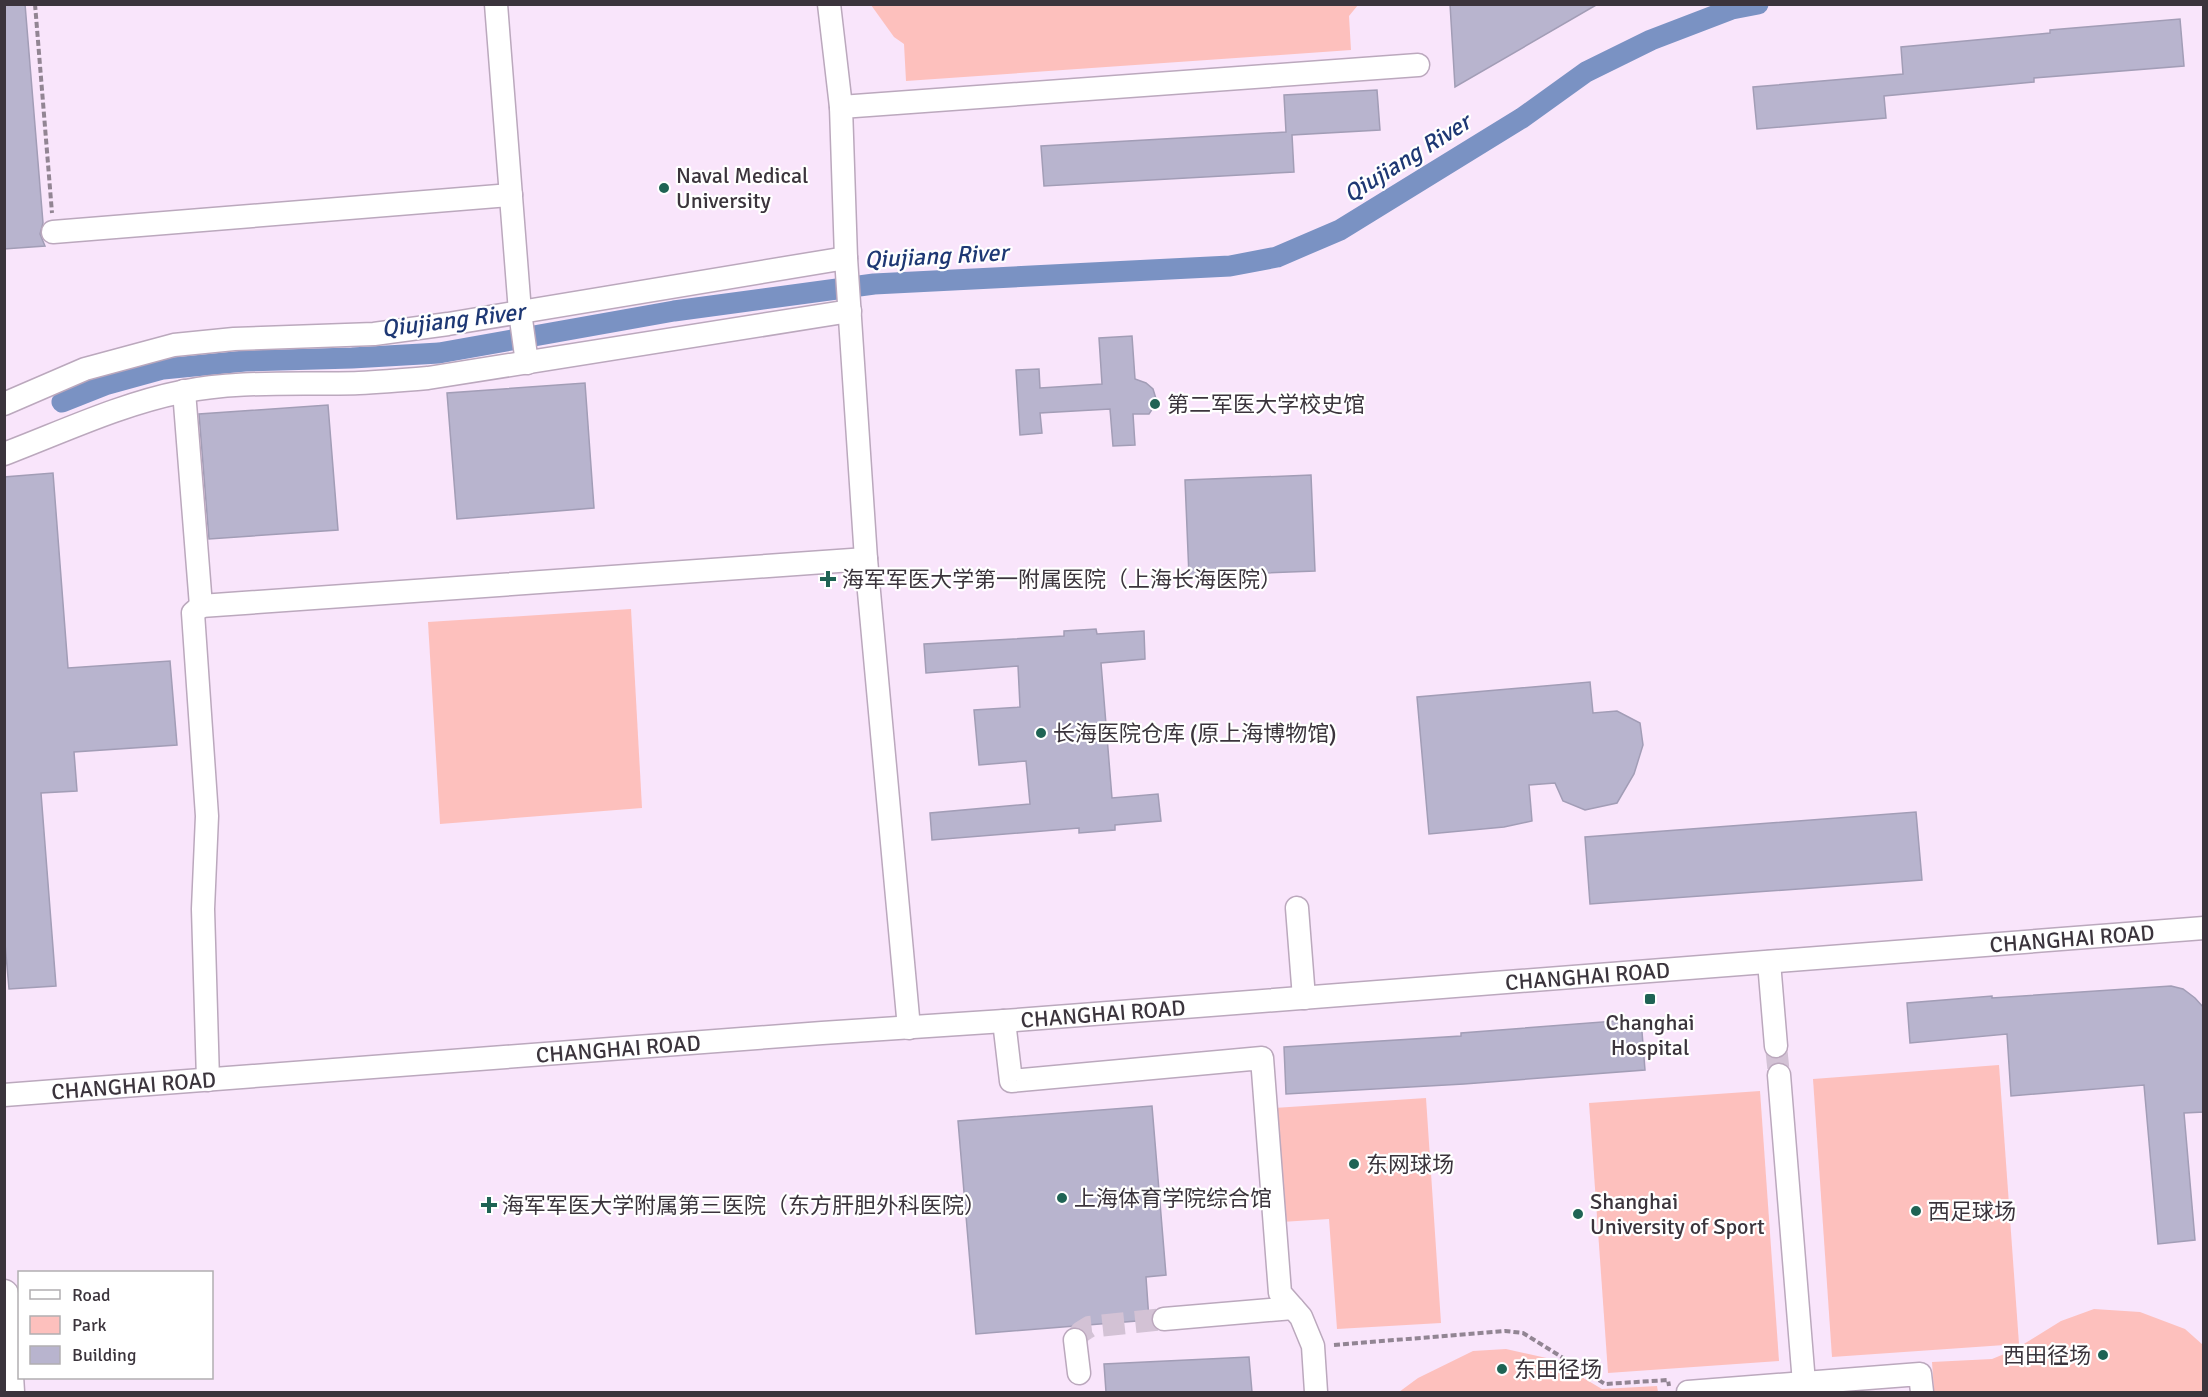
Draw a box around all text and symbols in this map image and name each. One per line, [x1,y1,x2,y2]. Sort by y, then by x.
water label: Qiujiang River [1338,106,1479,209]
place label: Naval Medical University [676,162,809,214]
marker: Naval Medical University [657,181,671,195]
water label: Qiujiang River [863,237,1012,275]
water label: Qiujiang River [380,296,529,344]
place label: 第二军医大学校史馆 [1167,391,1365,418]
marker: 第二军医大学校史馆 [1148,397,1162,411]
place label: 海军军医大学第一附属医院（上海长海医院） [842,566,1282,593]
marker: 海军军医大学第一附属医院（上海长海医院） [819,570,837,588]
place label: 长海医院仓库 (原上海博物馆) [1053,720,1336,747]
marker: 长海医院仓库 (原上海博物馆) [1034,726,1048,740]
street label: CHANGHAI ROAD [1989,919,2155,959]
street label: CHANGHAI ROAD [1504,956,1671,996]
marker: Changhai Hospital [1643,992,1657,1006]
street label: CHANGHAI ROAD [1020,994,1186,1034]
place label: Changhai Hospital [1605,1009,1695,1061]
street label: CHANGHAI ROAD [535,1029,702,1069]
street label: CHANGHAI ROAD [50,1066,217,1105]
place label: 东网球场 [1366,1151,1454,1178]
marker: 东网球场 [1347,1157,1361,1171]
place label: 上海体育学院综合馆 [1074,1185,1272,1212]
place label: Shanghai University of Sport [1590,1188,1765,1240]
marker: 上海体育学院综合馆 [1055,1191,1069,1205]
place label: 海军军医大学附属第三医院（东方肝胆外科医院） [502,1192,986,1219]
marker: 海军军医大学附属第三医院（东方肝胆外科医院） [480,1196,498,1214]
place label: 西足球场 [1928,1198,2016,1225]
marker: 西足球场 [1909,1204,1923,1218]
marker: Shanghai University of Sport [1571,1207,1585,1221]
legend [18,1271,213,1379]
text: Road [72,1284,111,1306]
text: Park [72,1314,107,1336]
place label: 西田径场 [2003,1342,2091,1369]
text: Building [72,1344,136,1366]
marker: 西田径场 [2096,1348,2110,1362]
place label: 东田径场 [1514,1356,1602,1383]
marker: 东田径场 [1495,1362,1509,1376]

